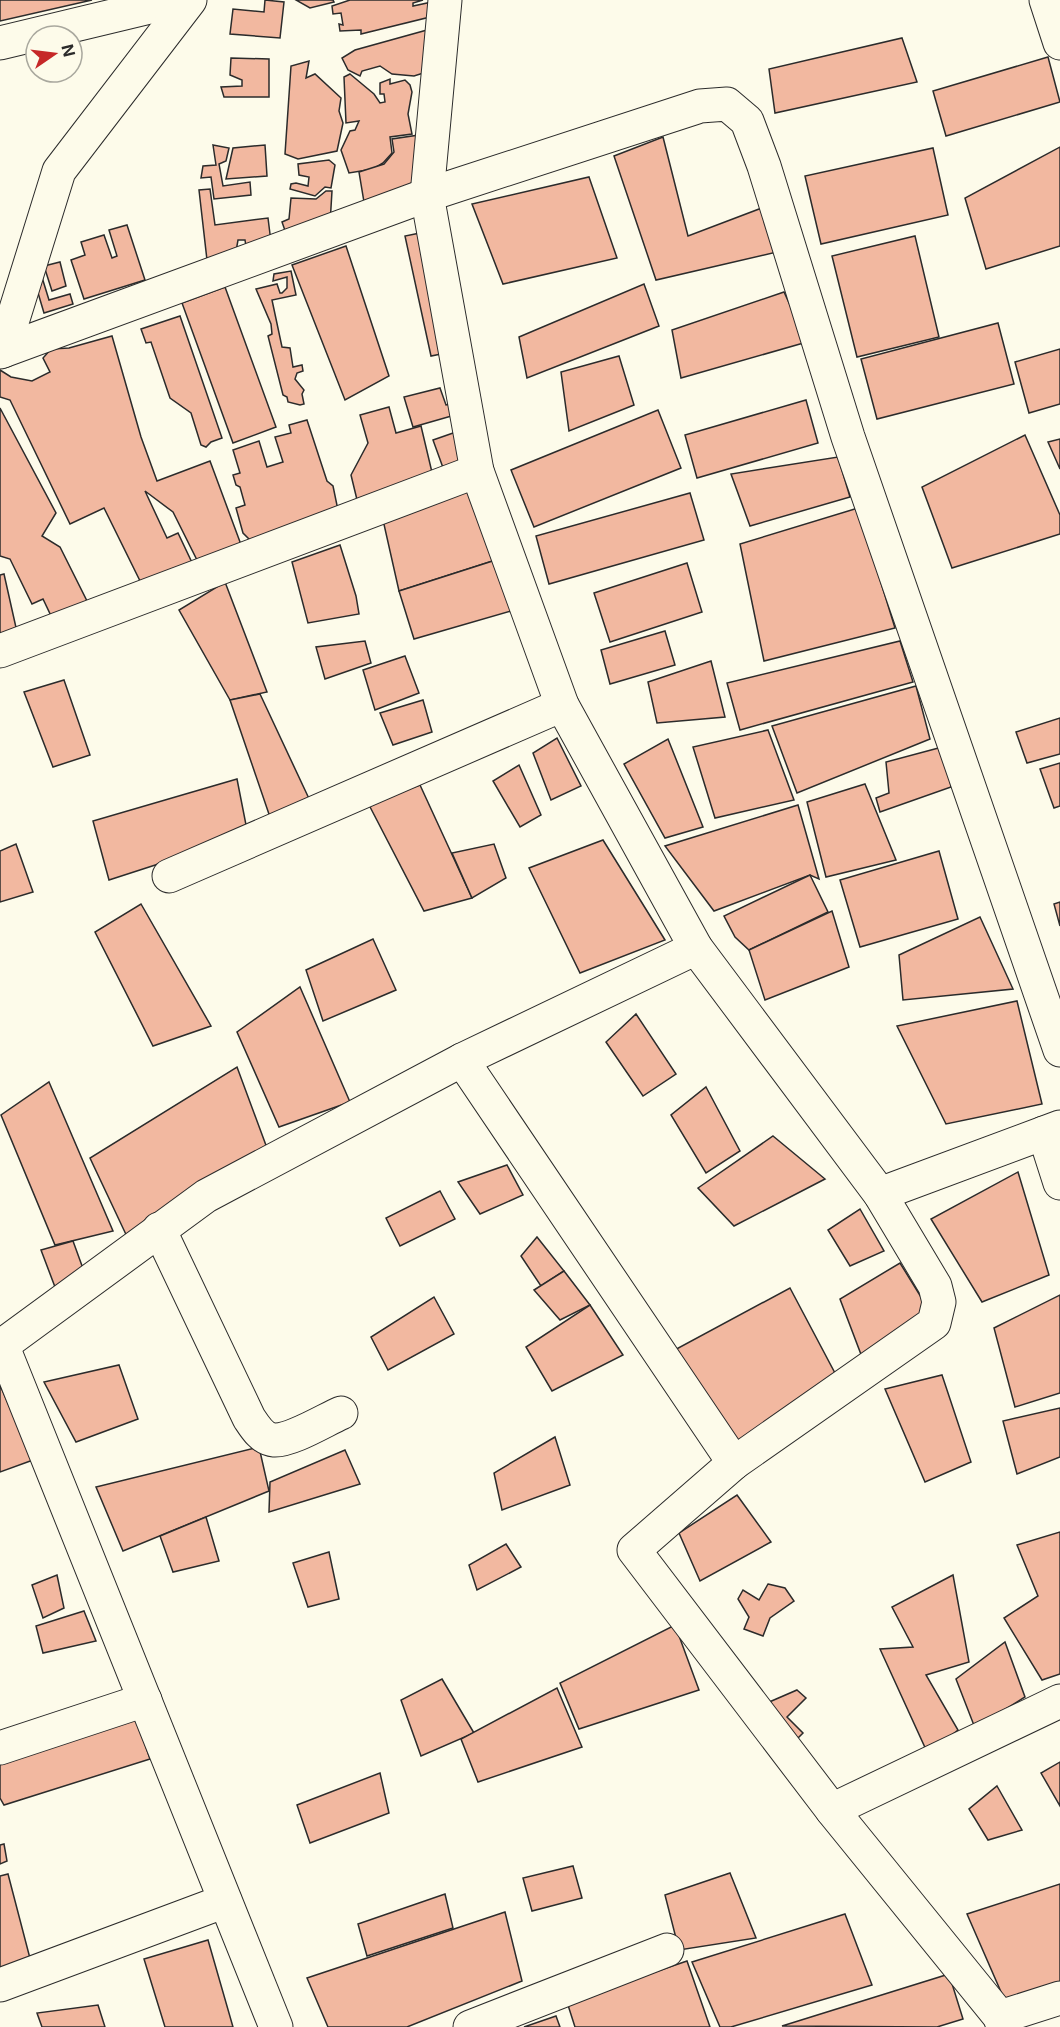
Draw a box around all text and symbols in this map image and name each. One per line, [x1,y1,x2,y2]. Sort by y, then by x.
north arrow [24,24,84,84]
text: N [57,42,80,59]

